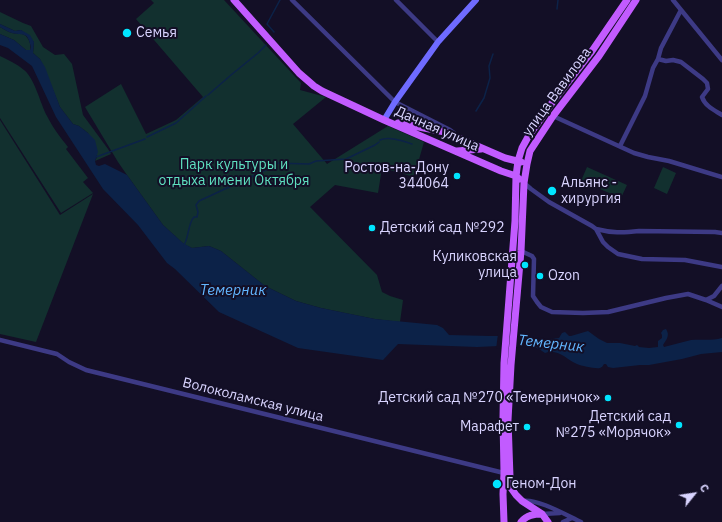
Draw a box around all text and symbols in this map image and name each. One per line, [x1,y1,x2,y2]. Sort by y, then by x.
place label: Семья [136,25,177,41]
marker: Семья [121,27,133,39]
street label: улица Вавилова [519,44,595,140]
street label: Дачная улица [392,103,482,155]
park label: Парк культуры и отдыха имени Октября [159,157,309,190]
place label: Ростов-на-Дону 344064 [344,160,449,192]
marker: Ростов-на-Дону 344064 [452,171,462,181]
place label: Альянс - хирургия [561,175,621,208]
marker: Альянс - хирургия [546,185,558,197]
place label: Детский сад №292 [380,220,505,236]
marker: Детский сад №292 [367,223,377,233]
place label: Куликовская улица [432,249,517,282]
marker: Куликовская улица [520,260,530,270]
place label: Ozon [548,268,580,284]
marker: Ozon [535,271,545,281]
water label: Темерник [200,282,266,300]
water label: Темерник [517,332,585,356]
street label: Волоколамская улица [181,374,325,426]
place label: Детский сад №270 «Темерничок» [378,390,600,406]
marker: Детский сад №270 «Темерничок» [603,393,613,403]
place label: Детский сад №275 «Морячок» [556,409,671,442]
place label: Марафет [460,419,519,435]
marker: Детский сад №275 «Морячок» [674,420,684,430]
marker: Марафет [522,422,532,432]
north arrow [674,474,714,514]
place label: Геном-Дон [506,476,576,492]
marker: Геном-Дон [491,478,503,490]
text: С [697,481,712,495]

